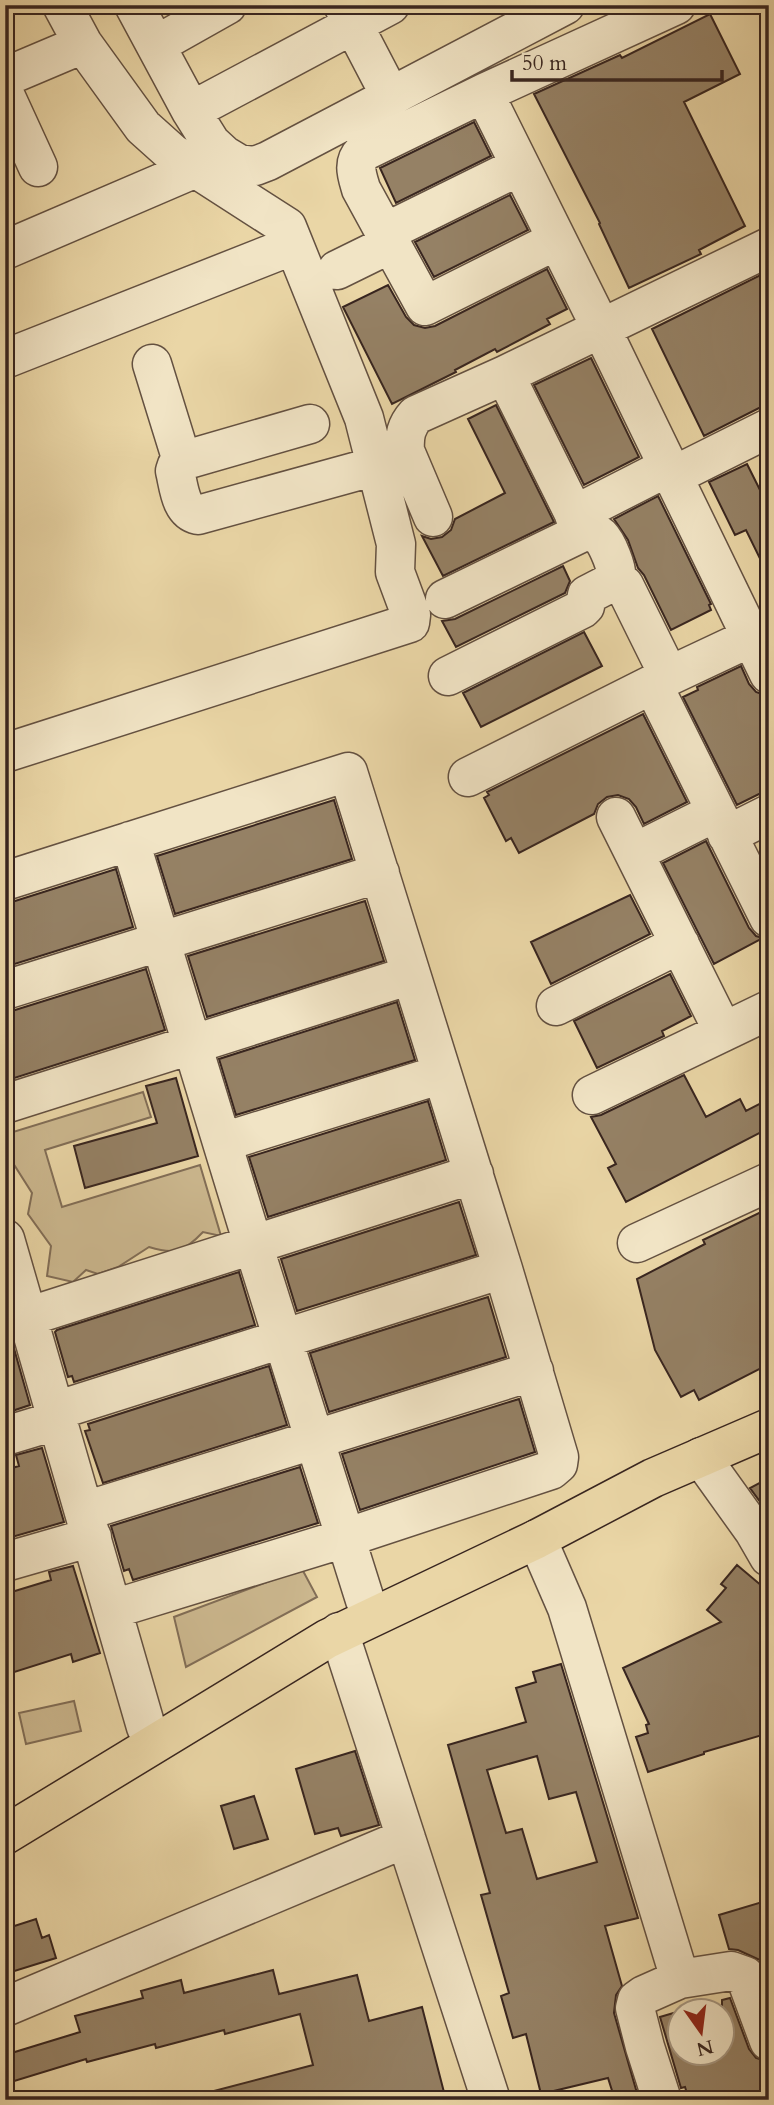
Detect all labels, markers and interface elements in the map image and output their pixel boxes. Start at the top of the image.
scale bar [512,38,722,82]
text: 50 m [522,49,567,78]
north arrow [666,1996,736,2066]
text: N [693,2033,716,2062]

